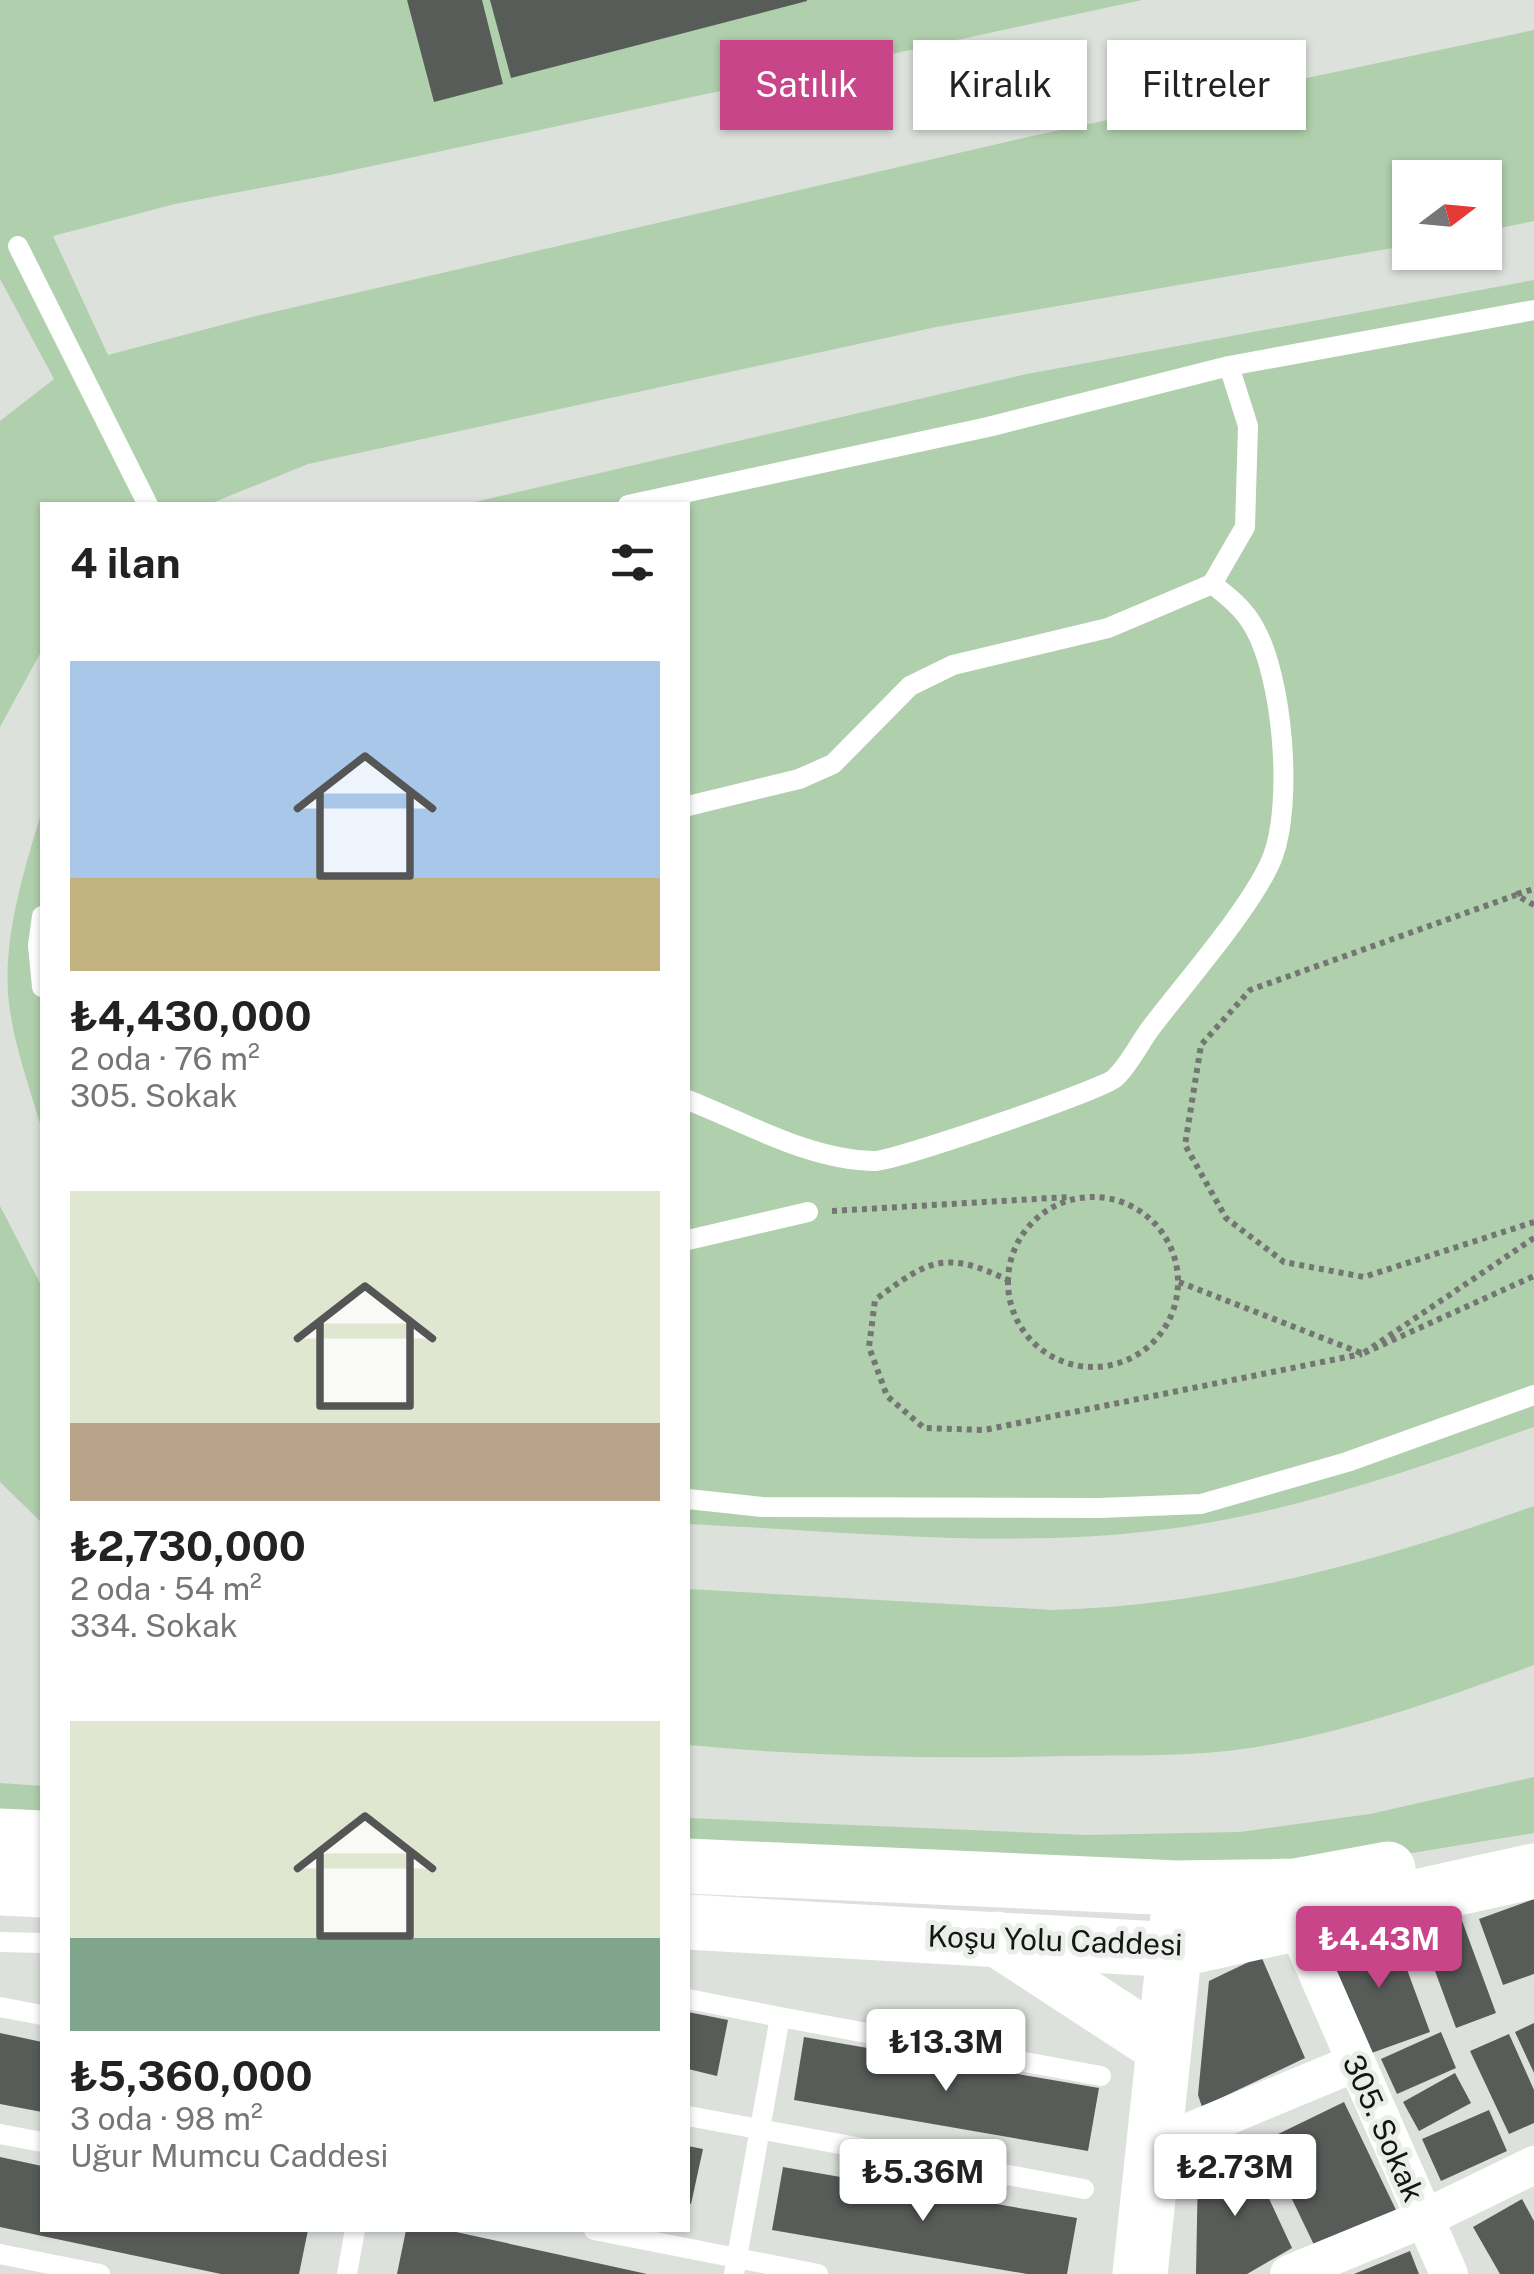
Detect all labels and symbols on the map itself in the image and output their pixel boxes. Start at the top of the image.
north arrow [1392,160,1502,270]
pin: ₺4.43M [1298,1906,1460,1991]
street label: Koşu Yolu Caddesi [927,1918,1183,1962]
pin: ₺13.3M [865,2009,1027,2094]
street label: 305. Sokak [1336,2049,1432,2207]
pin: ₺2.73M [1154,2134,1316,2219]
pin: ₺5.36M [842,2139,1004,2224]

